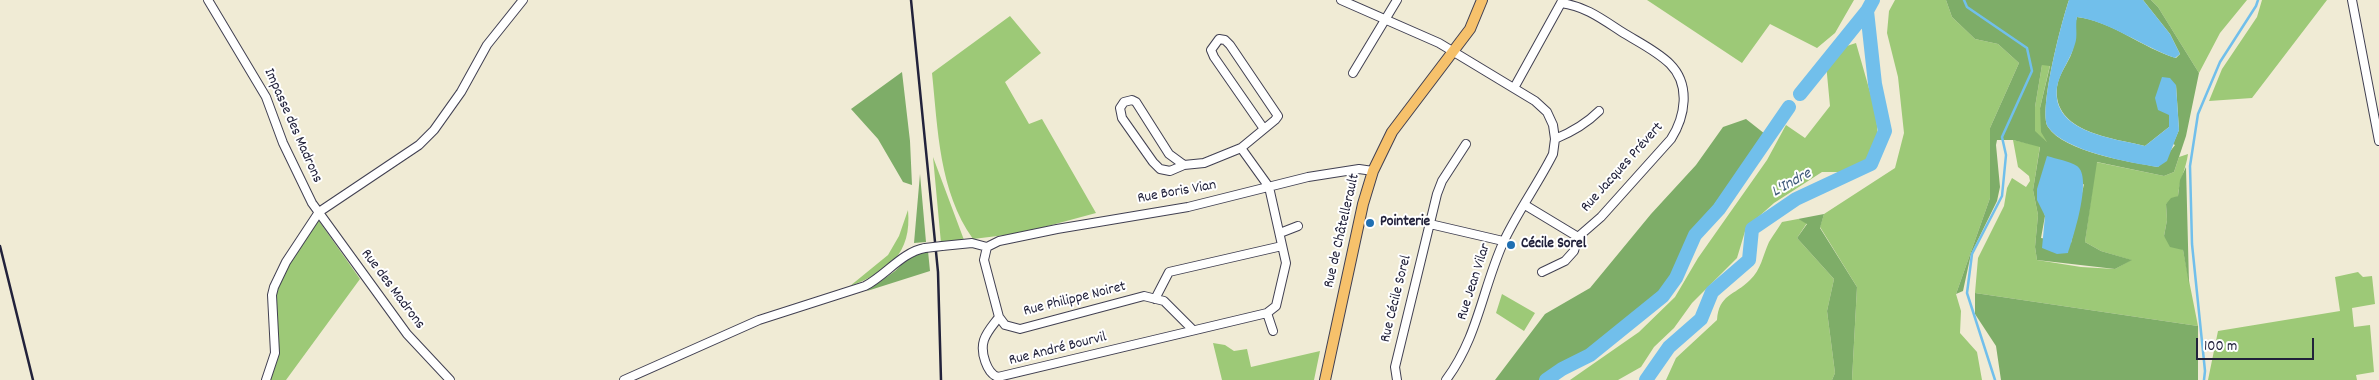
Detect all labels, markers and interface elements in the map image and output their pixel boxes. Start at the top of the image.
street label: Impasse des Madrons [259,66,325,186]
street label: Rue Jacques Prévert [1578,119,1668,217]
water label: L'Indre [1769,165,1815,203]
street label: Rue de Châtellerault [1321,172,1365,290]
street label: Rue Boris Vian [1136,177,1218,209]
place label: Pointerie [1380,214,1430,232]
marker: Pointerie [1364,217,1376,229]
place label: Cécile Sorel [1521,236,1586,254]
marker: Cécile Sorel [1505,239,1517,251]
street label: Rue Jean Vilar [1454,241,1496,323]
street label: Rue des Madrons [356,246,428,334]
street label: Rue Cécile Sorel [1377,254,1417,344]
street label: Rue Philippe Noiret [1022,279,1128,321]
scale bar [2199,328,2316,360]
street label: Rue André Bourvil [1007,329,1109,371]
text: 100 m [2204,336,2237,358]

